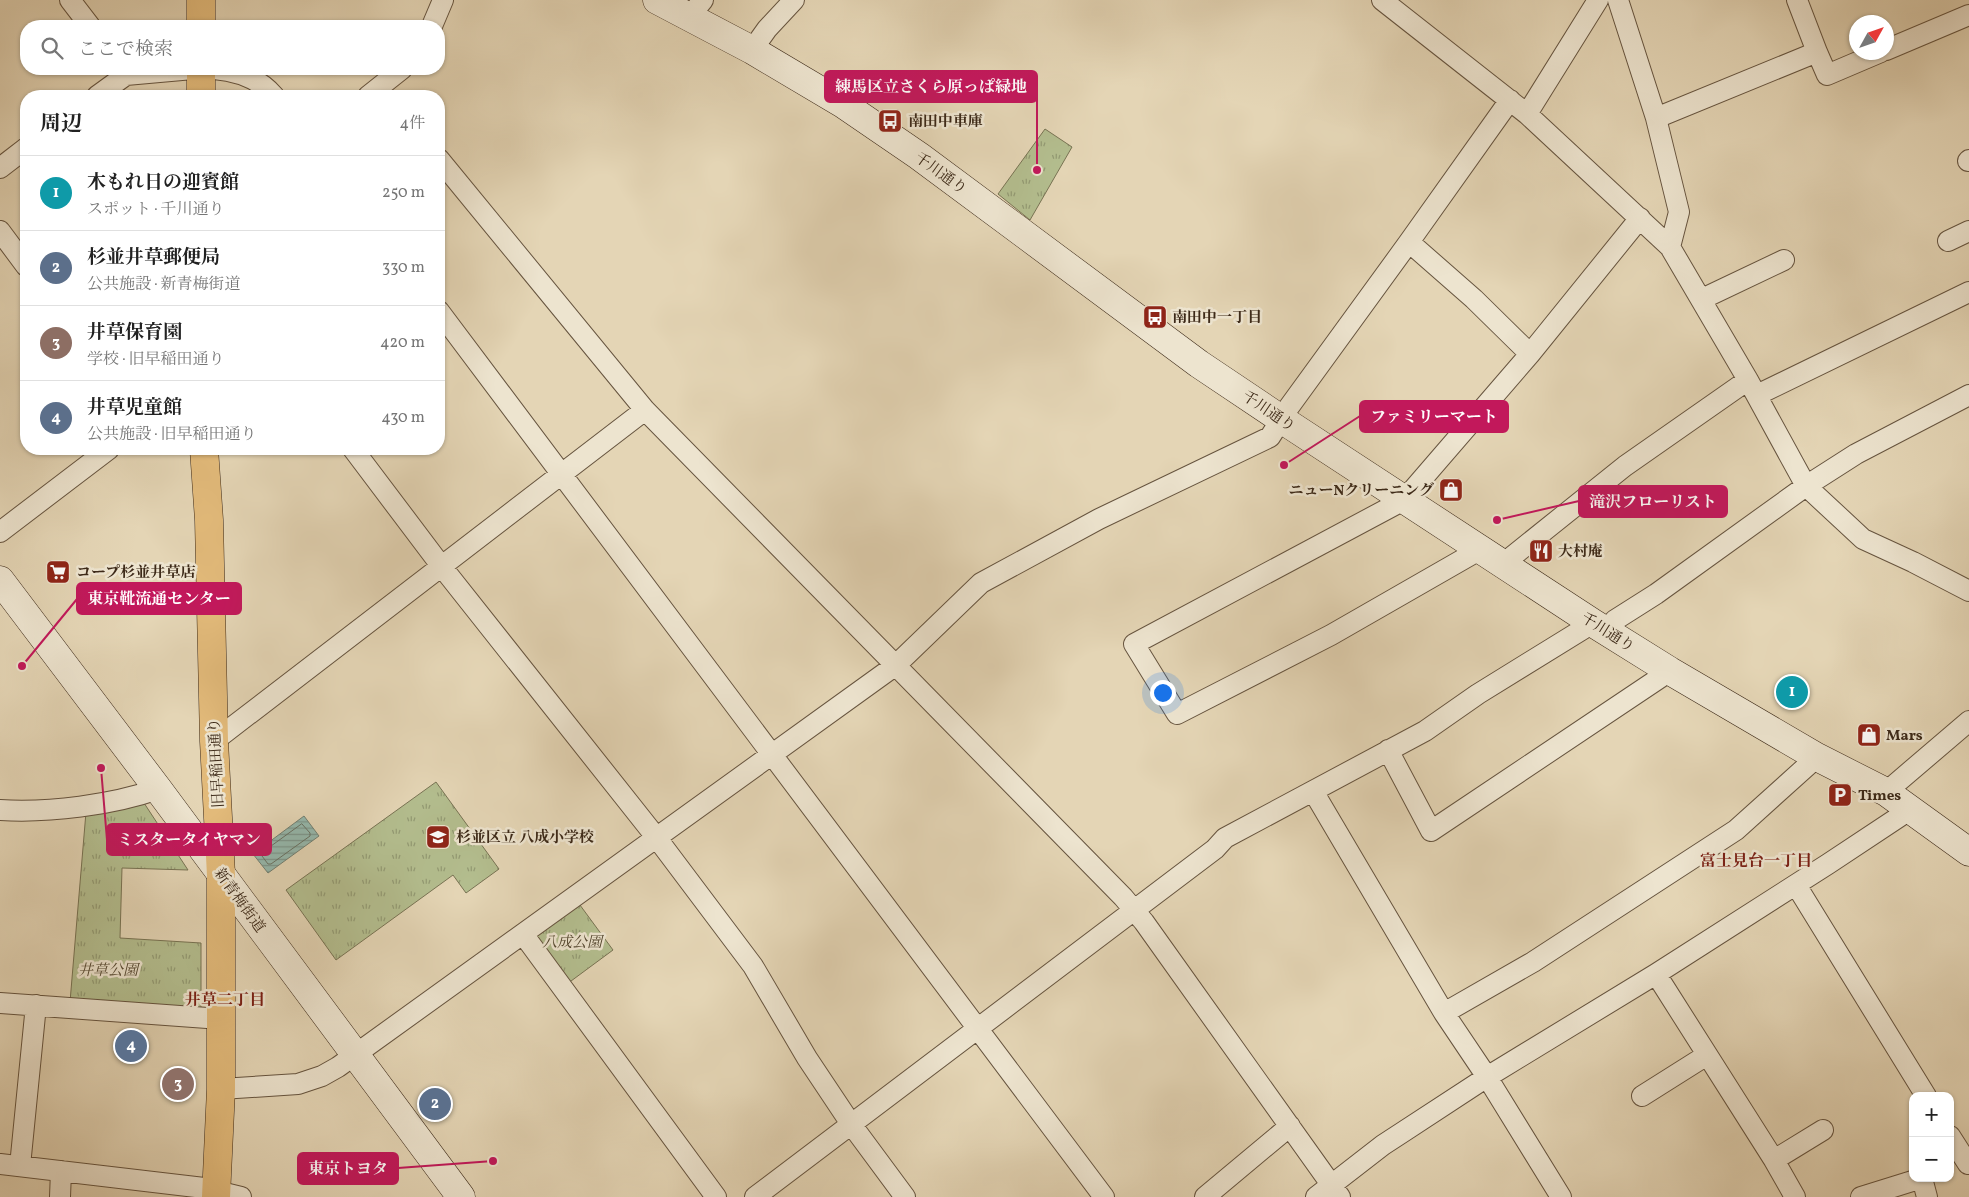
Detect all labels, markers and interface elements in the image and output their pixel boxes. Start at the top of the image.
north arrow [1849,15,1894,60]
search box [20,20,445,75]
icon: search [38,34,66,62]
text: ここで検索 [78,37,173,63]
callout: 練馬区立さくら原っぱ緑地 [825,71,1037,102]
text: 練馬区立さくら原っぱ緑地 [835,77,1027,99]
bus stop icon: 南田中車庫 [877,108,903,134]
text: 周辺 [40,110,82,139]
place label: 南田中車庫 [908,112,983,133]
text: 4件 [399,113,425,135]
street label: 千川通り [910,148,971,200]
text: 木もれ日の迎賓館 [87,170,239,196]
text: 1 [53,182,59,204]
text: 250 m [382,182,425,204]
text: スポット · 千川通り [87,199,225,221]
text: 杉並井草郵便局 [87,245,220,271]
text: 2 [52,257,60,279]
text: 330 m [382,257,425,279]
text: 公共施設 · 新青梅街道 [87,274,241,296]
bus stop icon: 南田中一丁目 [1142,304,1168,330]
place label: 南田中一丁目 [1172,308,1262,329]
text: 井草保育園 [87,320,182,346]
text: 3 [52,332,60,354]
text: 420 m [380,332,425,354]
text: 学校 · 旧早稲田通り [87,349,225,371]
street label: 千川通り [1237,387,1299,438]
text: 井草児童館 [87,395,182,421]
callout: ファミリーマート [1360,401,1508,432]
text: 4 [51,407,61,429]
text: 430 m [381,407,425,429]
text: ファミリーマート [1370,407,1498,429]
text: 公共施設 · 旧早稲田通り [87,424,257,446]
shop icon: ニューNクリーニング [1438,477,1464,503]
place label: ニューNクリーニング [1288,481,1434,502]
callout: 滝沢フローリスト [1579,486,1727,517]
text: 滝沢フローリスト [1589,492,1717,514]
restaurant icon: 大村庵 [1528,538,1554,564]
place label: 大村庵 [1558,542,1603,563]
supermarket icon: コープ杉並井草店 [45,559,71,585]
place label: コープ杉並井草店 [76,563,195,584]
callout: 東京靴流通センター [77,583,241,614]
text: 東京靴流通センター [87,589,231,611]
street label: 千川通り [1576,608,1638,658]
pin: 1 [1776,673,1808,711]
your location [1150,680,1176,706]
street label: 旧早稲田通り [205,717,230,808]
shop icon: Mars [1856,722,1882,748]
place label: Mars [1886,726,1923,747]
parking icon: Times [1827,782,1853,808]
place label: Times [1858,786,1901,807]
callout: ミスタータイヤマン [107,824,271,855]
school or university icon: 杉並区立 八成小学校 [425,824,451,850]
place label: 杉並区立 八成小学校 [456,828,594,849]
text: ミスタータイヤマン [117,830,261,852]
district label: 富士見台一丁目 [1700,851,1812,873]
street label: 新青梅街道 [208,864,269,937]
park label: 八成公園 [542,933,605,954]
park label: 井草公園 [78,961,141,982]
district label: 井草二丁目 [185,990,265,1012]
pin: 4 [115,1027,147,1065]
pin: 3 [162,1065,194,1103]
pin: 2 [419,1085,451,1123]
map controls [1909,1092,1954,1182]
button: + [1909,1092,1954,1137]
button: − [1909,1137,1954,1182]
callout: 東京トヨタ [298,1153,398,1184]
text: 東京トヨタ [308,1159,388,1181]

